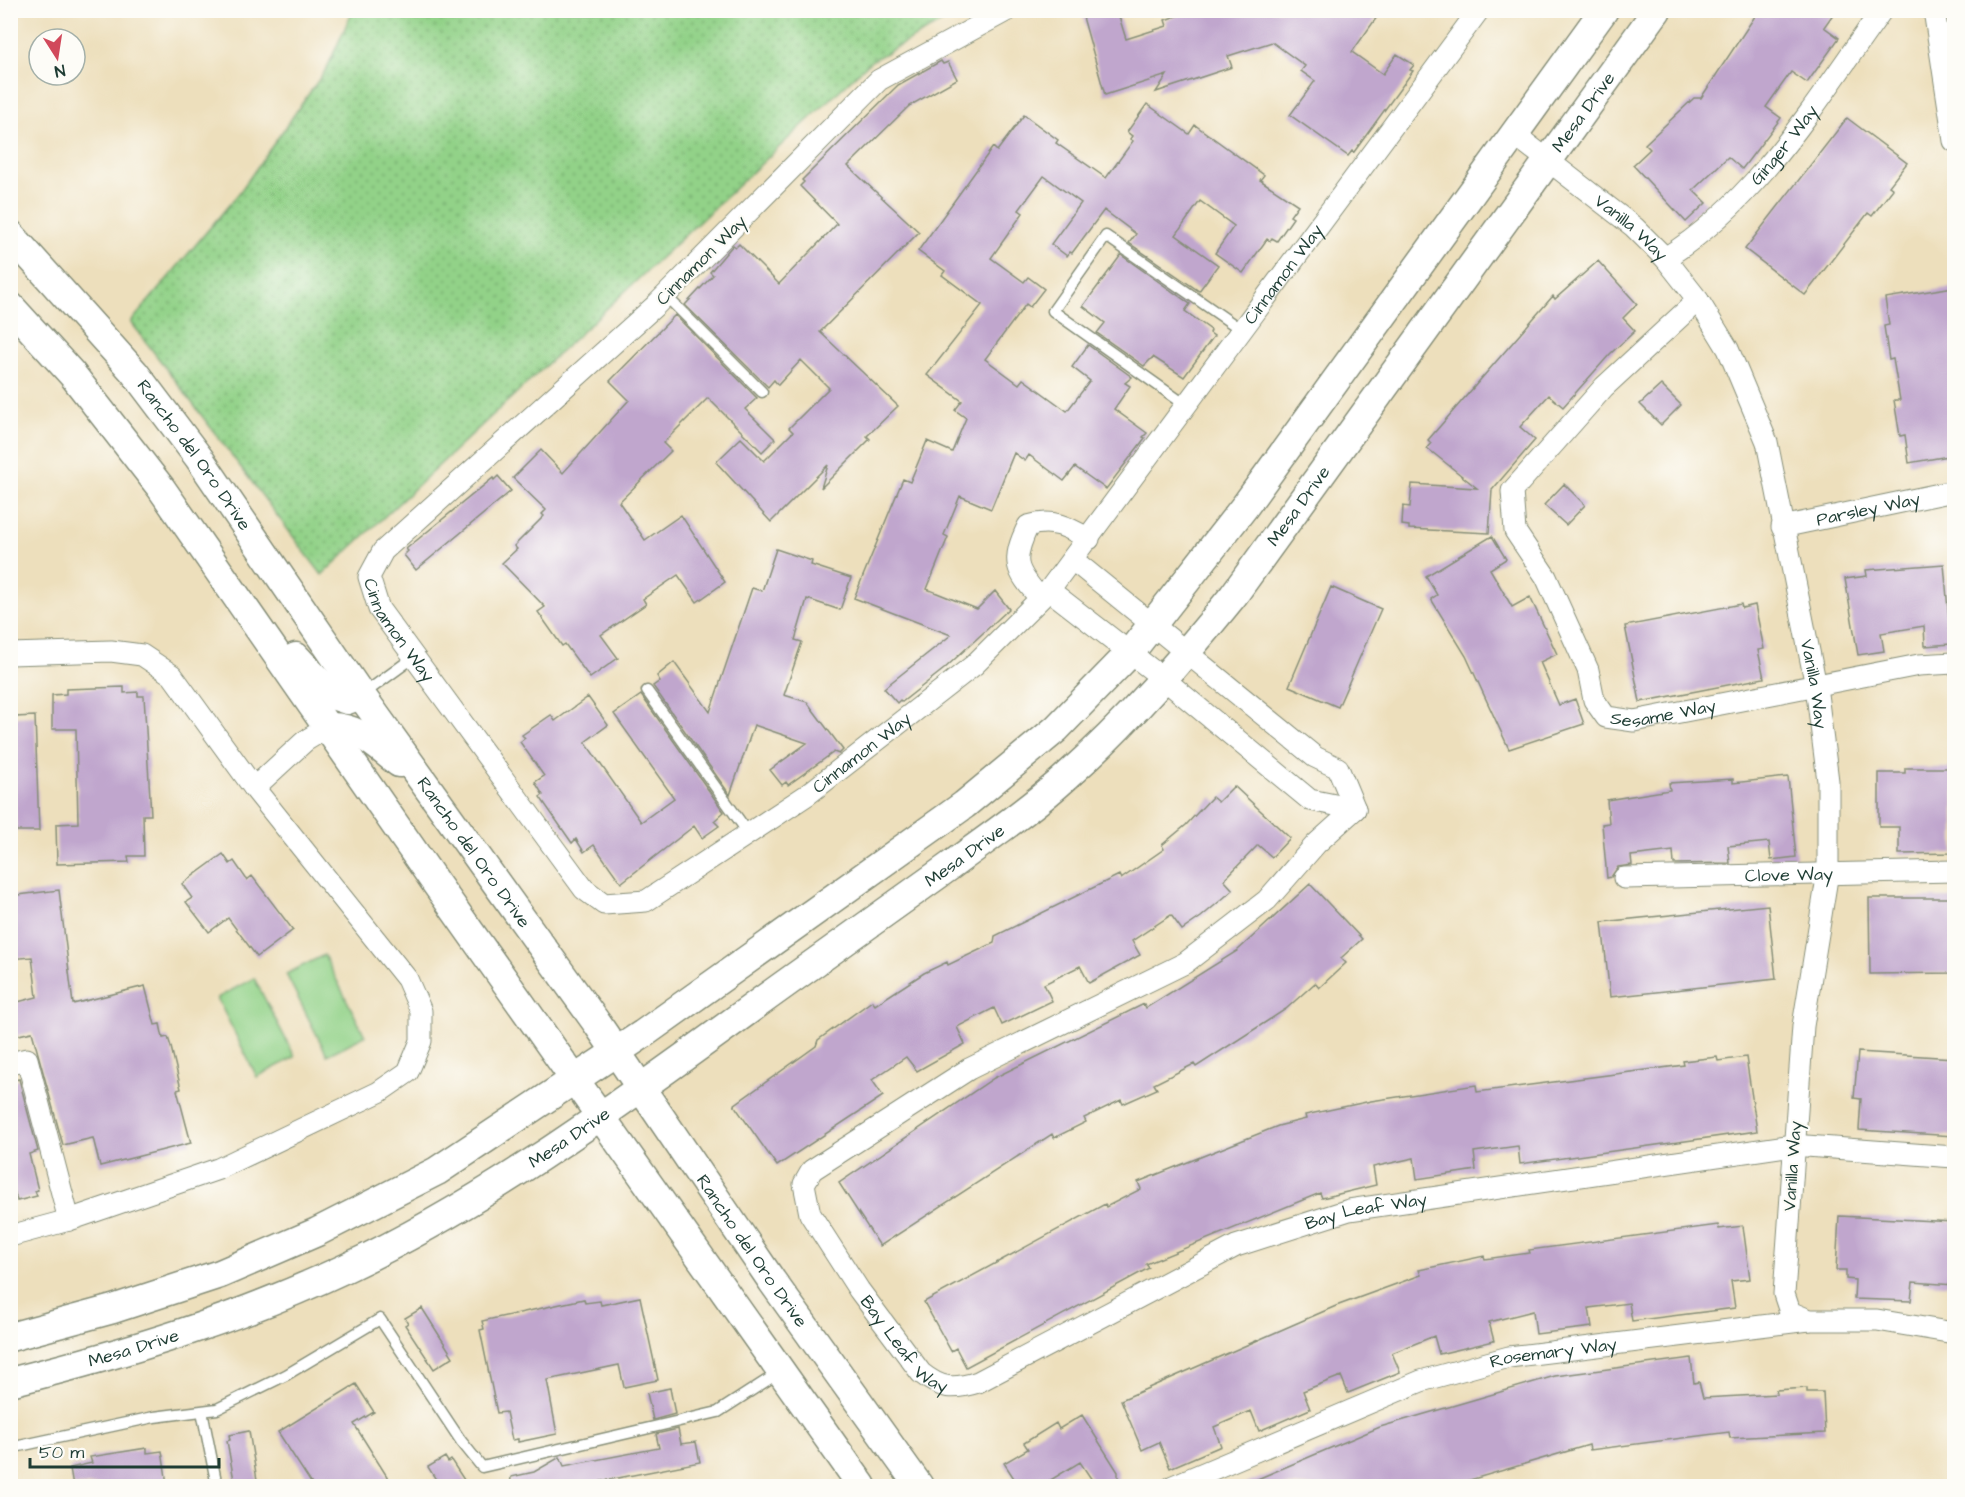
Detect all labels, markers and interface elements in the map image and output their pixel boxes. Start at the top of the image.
north arrow [27,27,87,87]
text: N [53,59,67,82]
street label: Mesa Drive [1546,67,1621,158]
street label: Ginger Way [1745,100,1825,191]
street label: Vanilla Way [1589,189,1673,268]
street label: Cinnamon Way [650,209,753,312]
street label: Cinnamon Way [1238,219,1330,330]
street label: Rancho del Oro Drive [131,375,257,536]
street label: Mesa Drive [1261,461,1336,551]
street label: Parsley Way [1814,486,1923,532]
street label: Cinnamon Way [357,575,440,688]
street label: Vanilla Way [1794,637,1833,730]
street label: Sesame Way [1609,693,1718,734]
street label: Cinnamon Way [807,707,917,799]
street label: Rancho del Oro Drive [411,772,537,933]
street label: Mesa Drive [920,818,1010,893]
street label: Clove Way [1745,862,1833,888]
street label: Mesa Drive [524,1101,615,1174]
street label: Vanilla Way [1777,1120,1809,1212]
street label: Rancho del Oro Drive [690,1170,813,1333]
street label: Bay Leaf Way [1302,1187,1429,1236]
street label: Bay Leaf Way [854,1290,951,1400]
street label: Mesa Drive [85,1323,182,1374]
street label: Rosemary Way [1487,1332,1618,1375]
scale bar [30,1431,219,1469]
text: 50 m [39,1440,84,1465]

